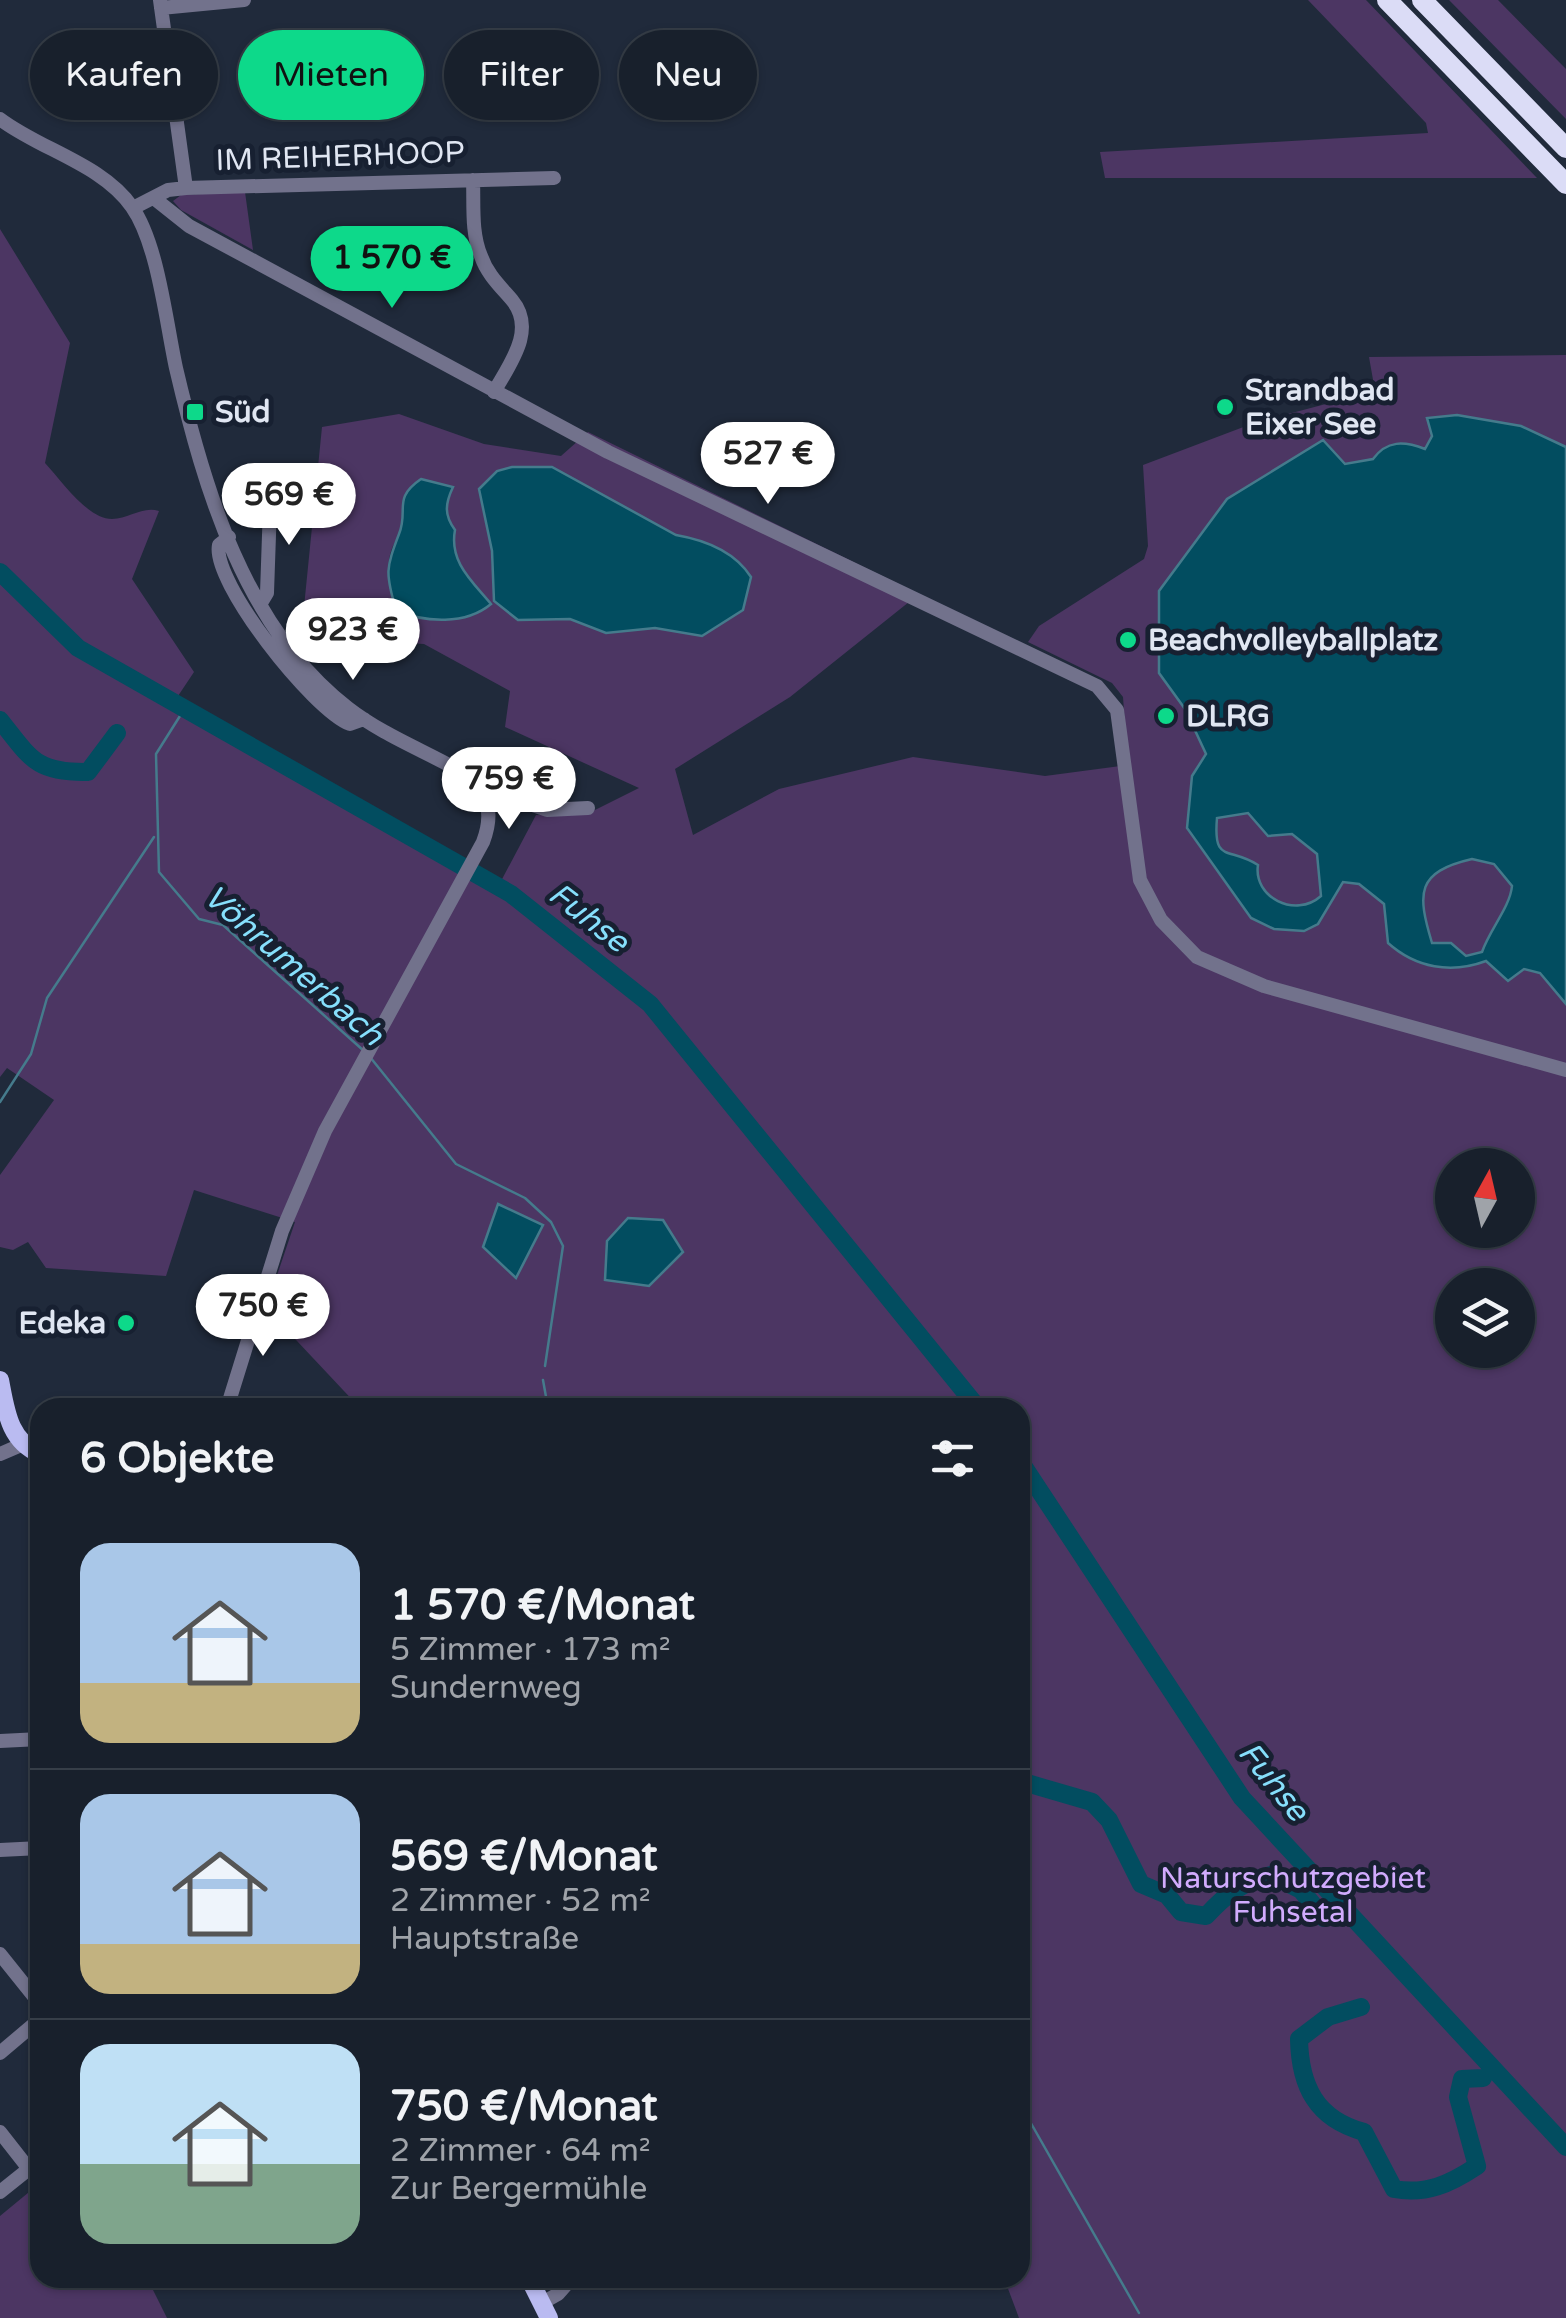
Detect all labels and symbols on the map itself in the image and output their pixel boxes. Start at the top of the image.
street label: IM REIHERHOOP [215,134,465,179]
pin: 1 570 € [300,226,484,311]
place label: Strandbad Eixer See [1245,372,1395,443]
place label: Süd [215,394,270,431]
marker: Strandbad Eixer See [1214,396,1236,418]
marker: Süd [184,401,206,423]
pin: 527 € [698,422,838,507]
pin: 569 € [219,463,359,548]
pin: 923 € [283,598,423,683]
place label: Beachvolleyballplatz [1148,622,1438,659]
marker: Beachvolleyballplatz [1117,629,1139,651]
place label: DLRG [1186,698,1270,735]
marker: DLRG [1155,705,1177,727]
pin: 759 € [439,747,579,832]
water label: Fuhse [541,875,637,962]
water label: Vöhrumerbach [196,877,392,1055]
north arrow [1435,1148,1535,1248]
pin: 750 € [193,1274,333,1359]
place label: Edeka [18,1305,106,1342]
marker: Edeka [115,1312,137,1334]
water label: Fuhse [1230,1734,1318,1830]
park label: Naturschutzgebiet Fuhsetal [1160,1860,1426,1931]

